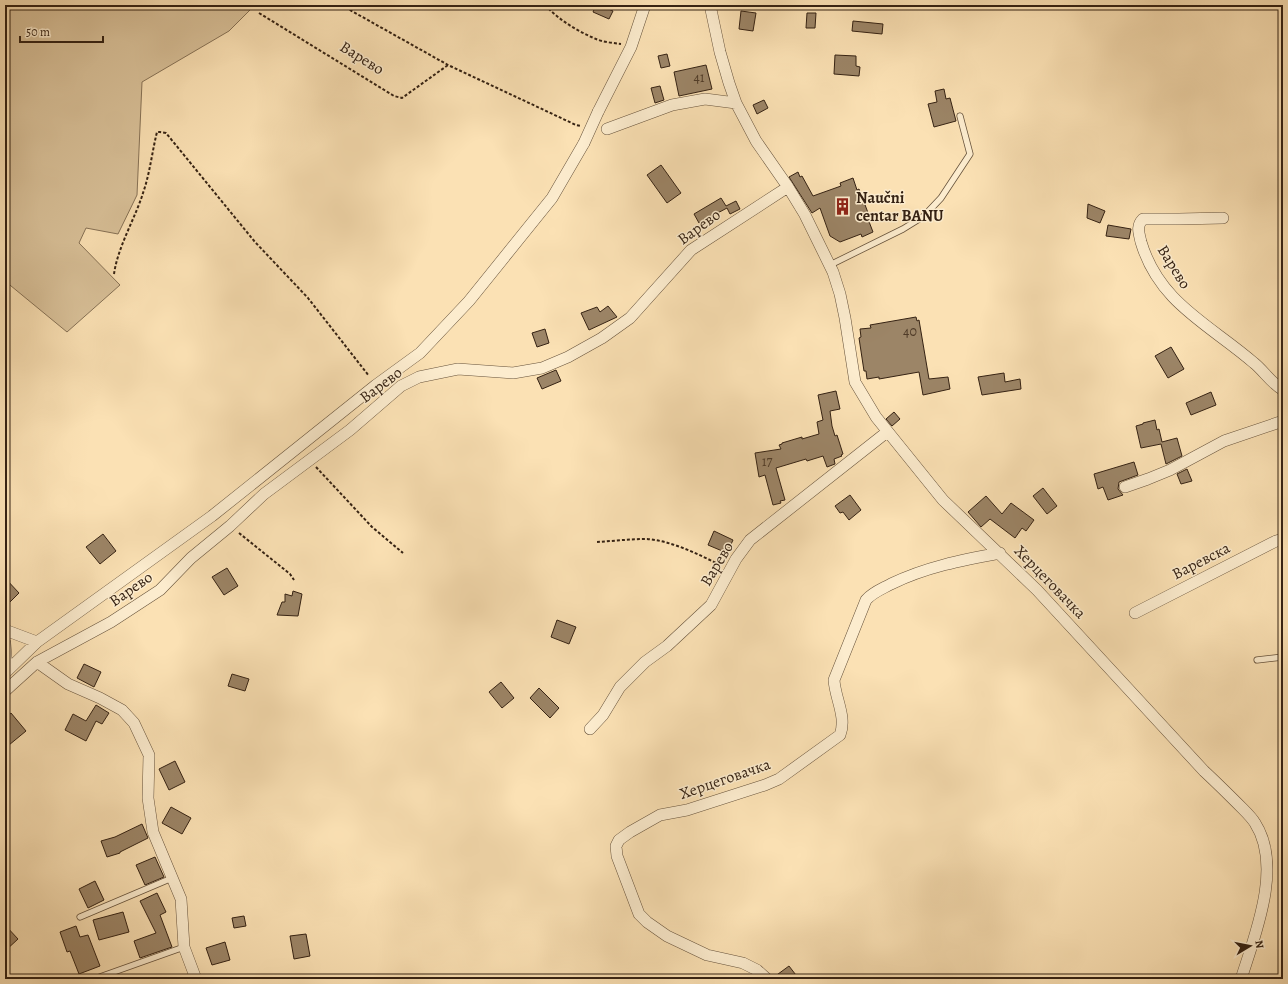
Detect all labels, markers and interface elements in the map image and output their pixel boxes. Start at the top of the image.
scale bar [20,18,103,44]
text: 50 m [26,24,50,40]
street label: Варево [336,36,388,80]
house number: 41 [693,68,705,87]
place label: Naučni centar BANU [856,187,944,227]
building icon: Naučni centar BANU [833,197,853,217]
street label: Варево [673,204,725,250]
street label: Варево [1152,241,1196,293]
house number: 40 [903,322,917,341]
street label: Варево [355,362,407,408]
house number: 17 [762,452,772,471]
street label: Варевска [1168,537,1234,585]
street label: Варево [695,538,739,590]
street label: Херцеговачка [1009,540,1091,624]
street label: Варево [105,566,157,612]
street label: Херцеговачка [677,753,774,805]
north arrow [1230,926,1270,966]
text: N [1251,939,1267,950]

